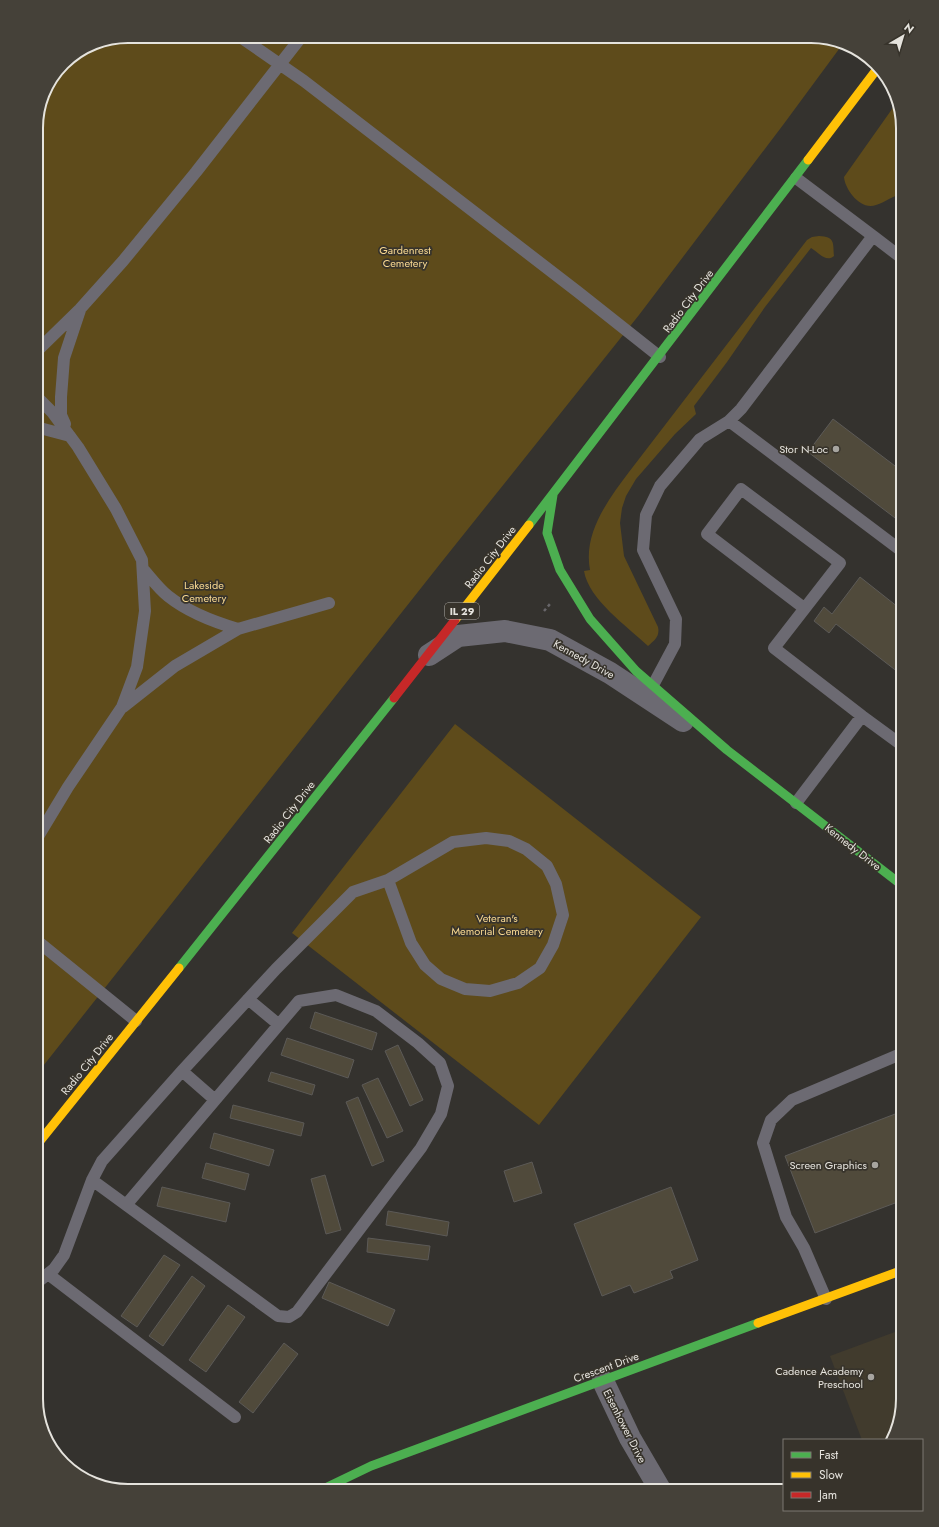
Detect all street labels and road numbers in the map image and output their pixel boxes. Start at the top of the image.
street label: Radio City Drive [659,266,717,336]
street label: Radio City Drive [460,522,520,592]
road number: IL 29 [445,603,479,619]
street label: Kennedy Drive [551,636,618,683]
street label: Radio City Drive [259,777,319,847]
street label: Kennedy Drive [821,820,885,874]
street label: Radio City Drive [57,1029,117,1098]
street label: Crescent Drive [571,1348,641,1386]
street label: Eisenhower Drive [600,1386,651,1466]

